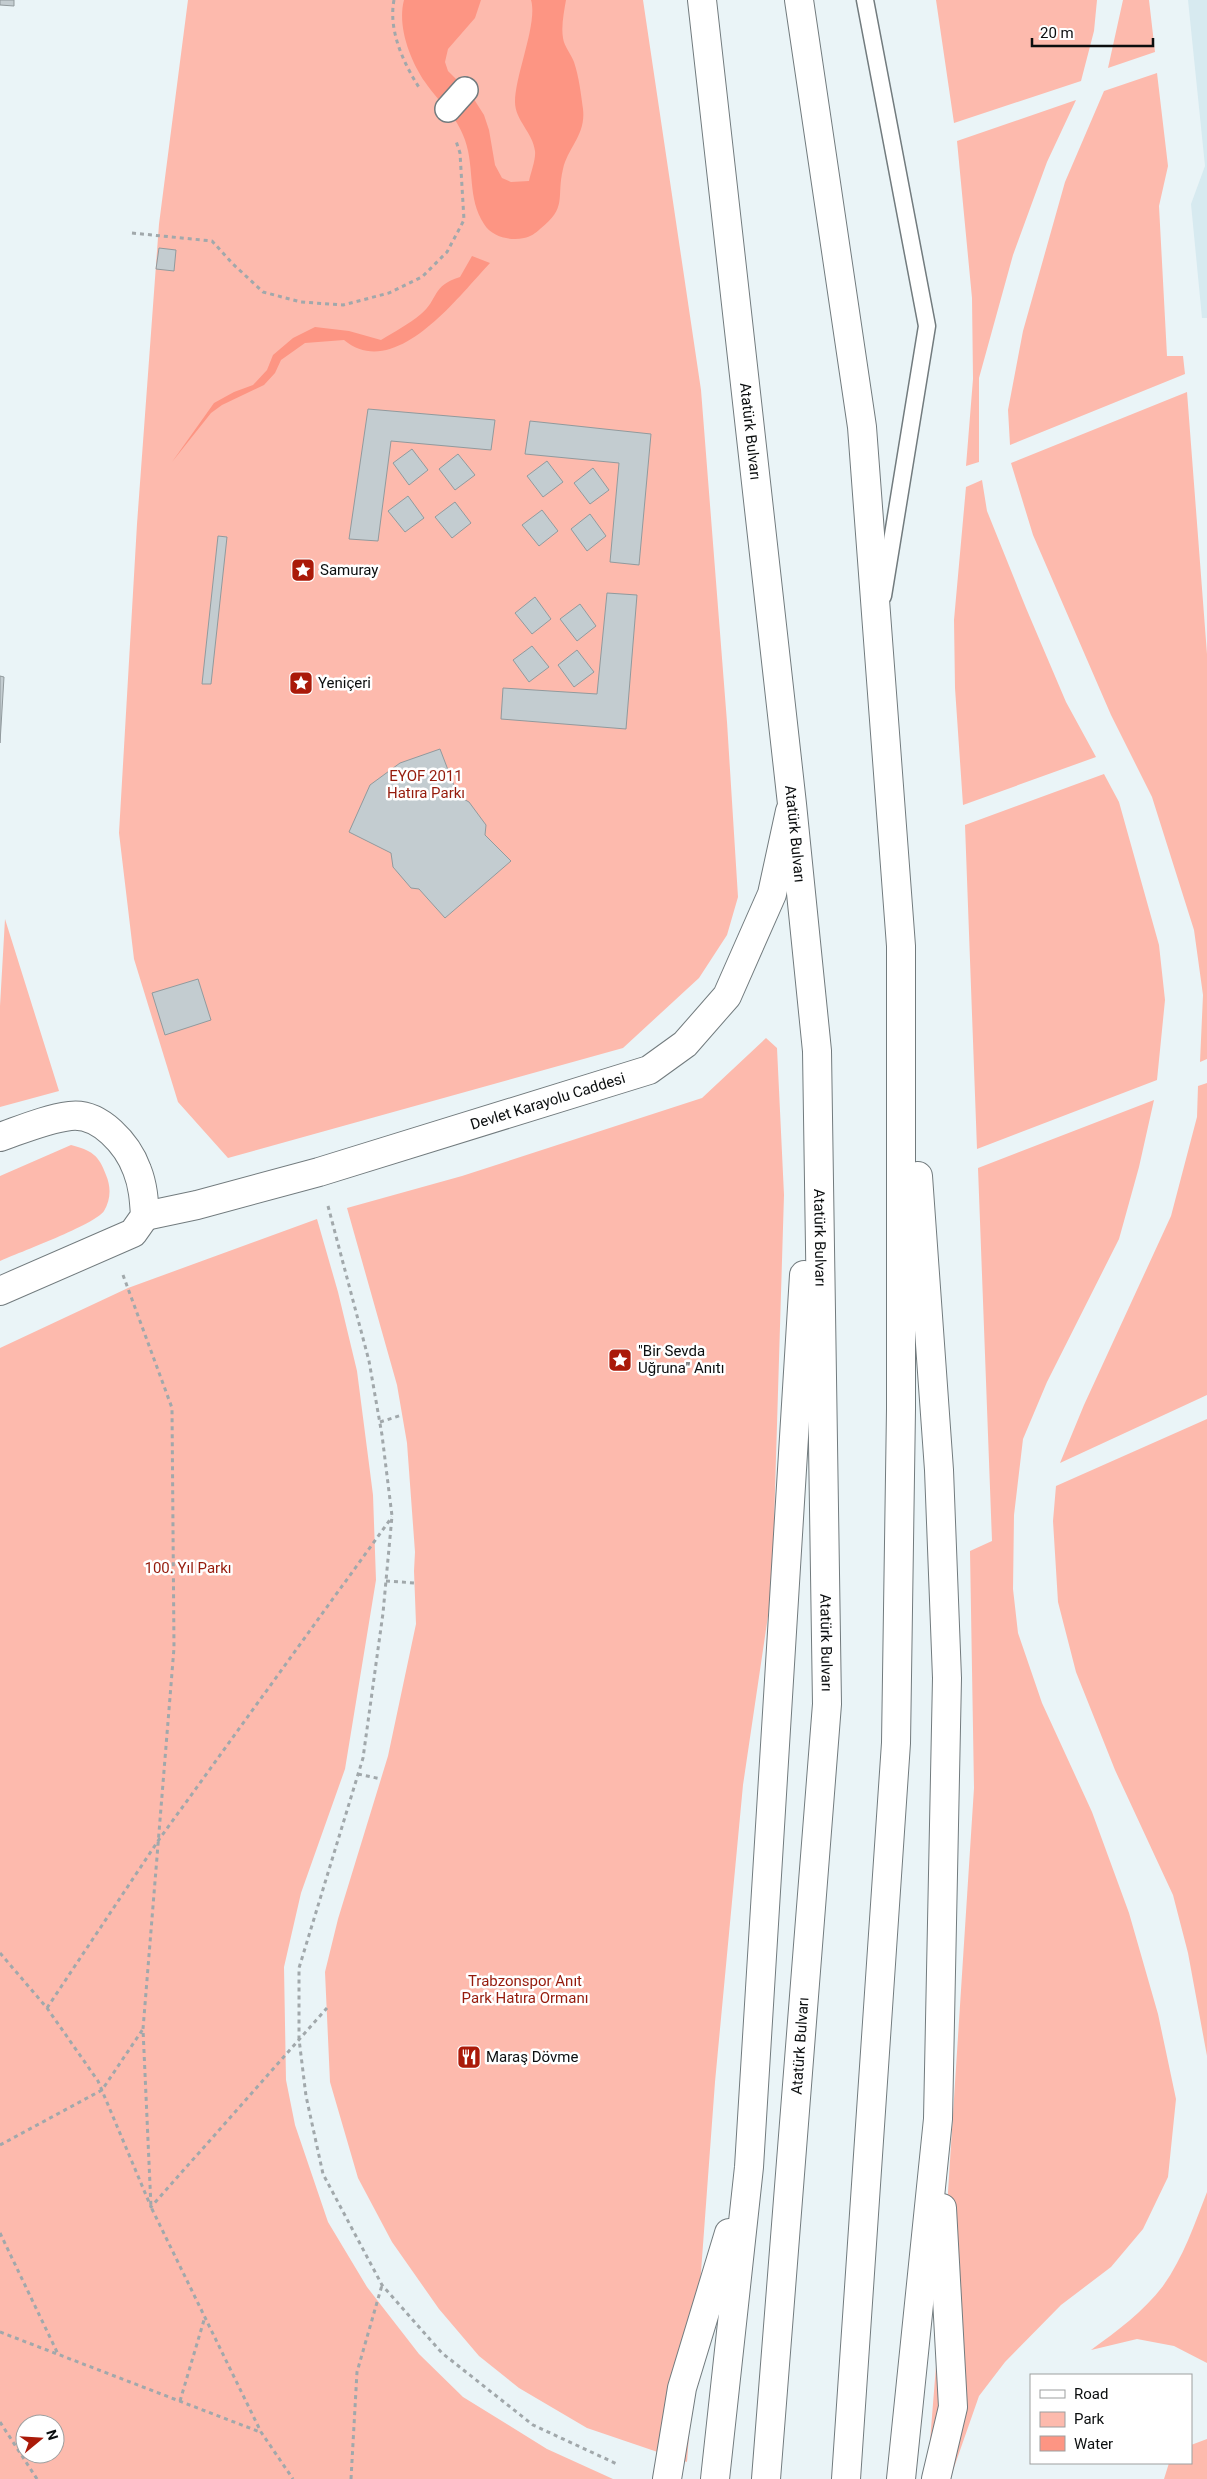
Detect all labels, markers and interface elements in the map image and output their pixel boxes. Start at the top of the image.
scale bar [1032,15,1153,47]
text: 20 m [1040,24,1074,42]
street label: Atatürk Bulvarı [736,382,765,481]
place icon: Samuray [290,557,316,583]
place label: Samuray [320,561,378,579]
place icon: Yeniçeri [288,670,314,696]
place label: Yeniçeri [318,674,371,692]
park label: EYOF 2011 Hatıra Parkı [387,767,465,802]
street label: Atatürk Bulvarı [781,784,809,883]
street label: Devlet Karayolu Caddesi [468,1069,627,1134]
street label: Atatürk Bulvarı [810,1189,830,1287]
place label: "Bir Sevda Uğruna" Anıtı [638,1342,724,1377]
place icon: "Bir Sevda Uğruna" Anıtı [607,1347,633,1373]
park label: 100. Yıl Parkı [145,1559,232,1577]
street label: Atatürk Bulvarı [816,1594,836,1692]
park label: Trabzonspor Anıt Park Hatıra Ormanı [462,1972,588,2007]
street label: Atatürk Bulvarı [788,1997,812,2095]
restaurant icon: Maraş Dövme [456,2044,482,2070]
place label: Maraş Dövme [486,2048,578,2066]
legend [1030,2374,1192,2464]
text: Road [1074,2385,1108,2403]
text: Park [1074,2410,1105,2428]
north arrow [15,2414,65,2464]
text: N [43,2428,62,2442]
text: Water [1074,2435,1113,2453]

